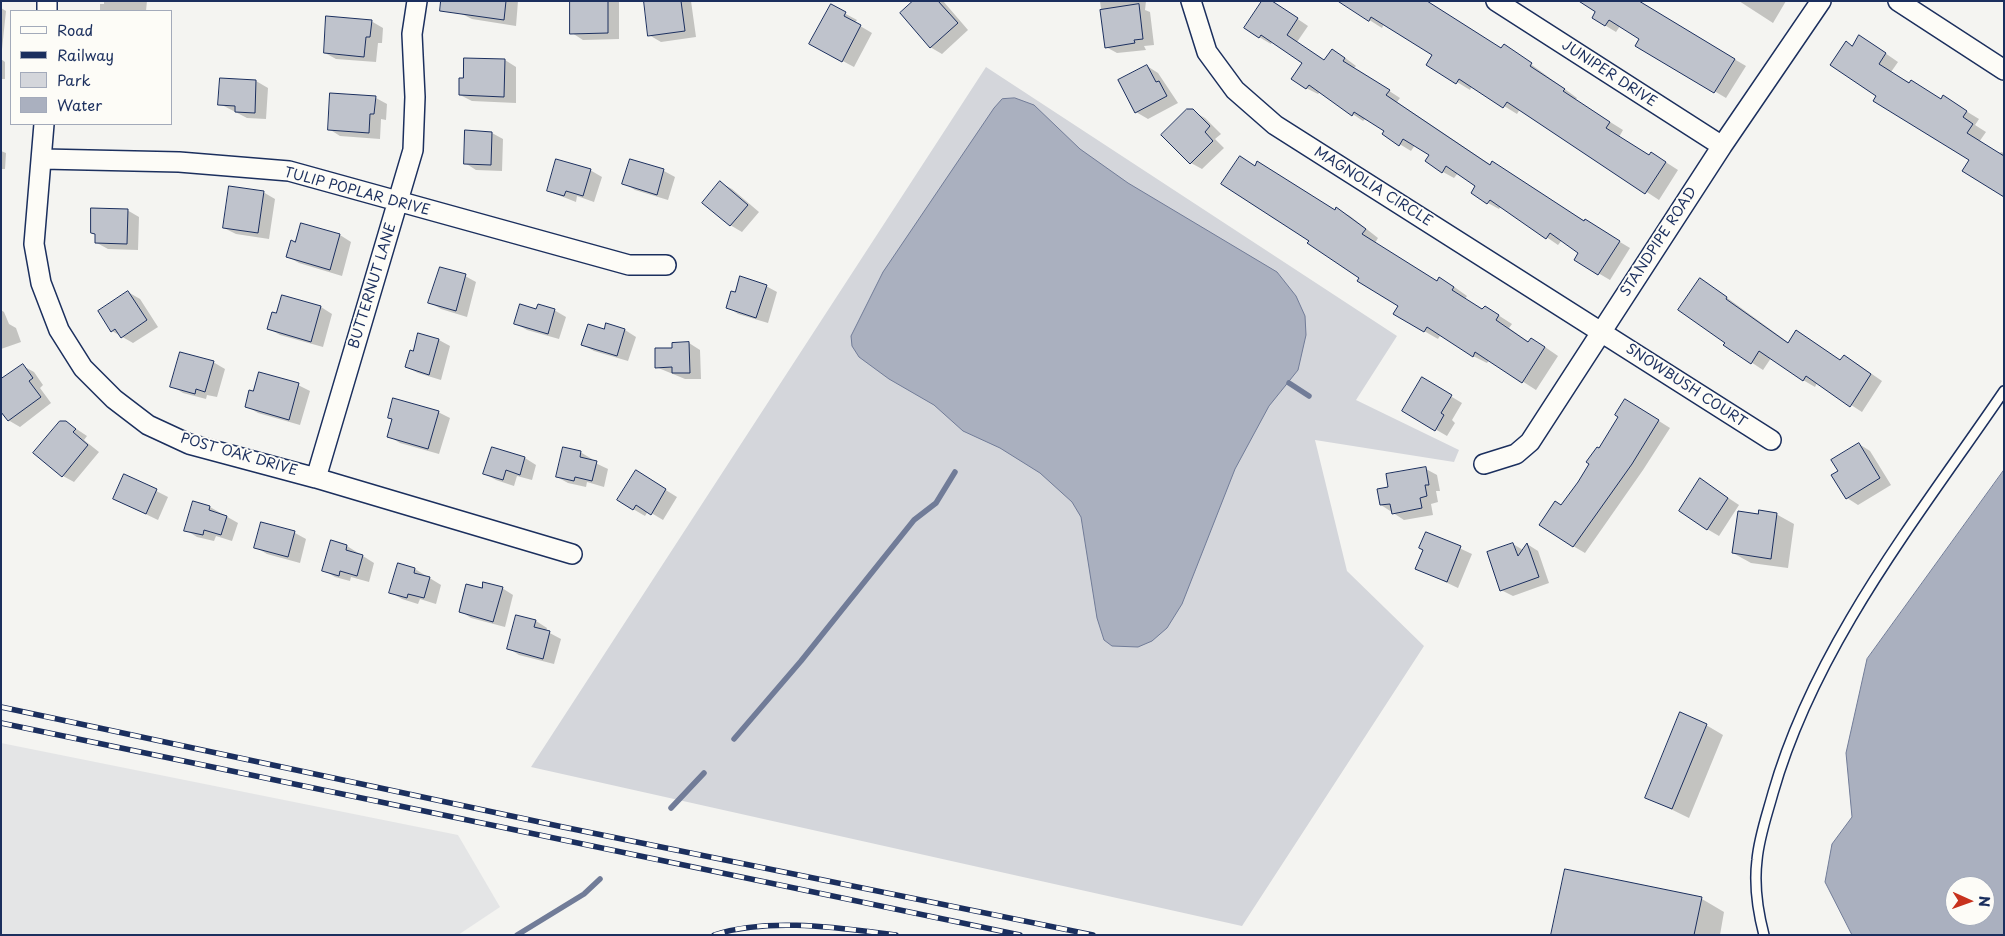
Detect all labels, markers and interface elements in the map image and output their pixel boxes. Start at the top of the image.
legend [10,10,172,125]
text: Road [57,18,93,41]
street label: JUNIPER DRIVE [1558,37,1660,111]
text: Railway [57,43,114,66]
text: Park [57,68,91,91]
text: Water [57,93,102,116]
street label: MAGNOLIA CIRCLE [1311,144,1435,230]
street label: TULIP POPLAR DRIVE [282,164,432,220]
street label: STANDPIPE ROAD [1617,184,1701,300]
street label: BUTTERNUT LANE [346,221,400,351]
street label: SNOWBUSH COURT [1622,341,1750,431]
street label: POST OAK DRIVE [179,430,299,480]
north arrow [1945,876,1995,926]
text: N [1974,896,1995,907]

